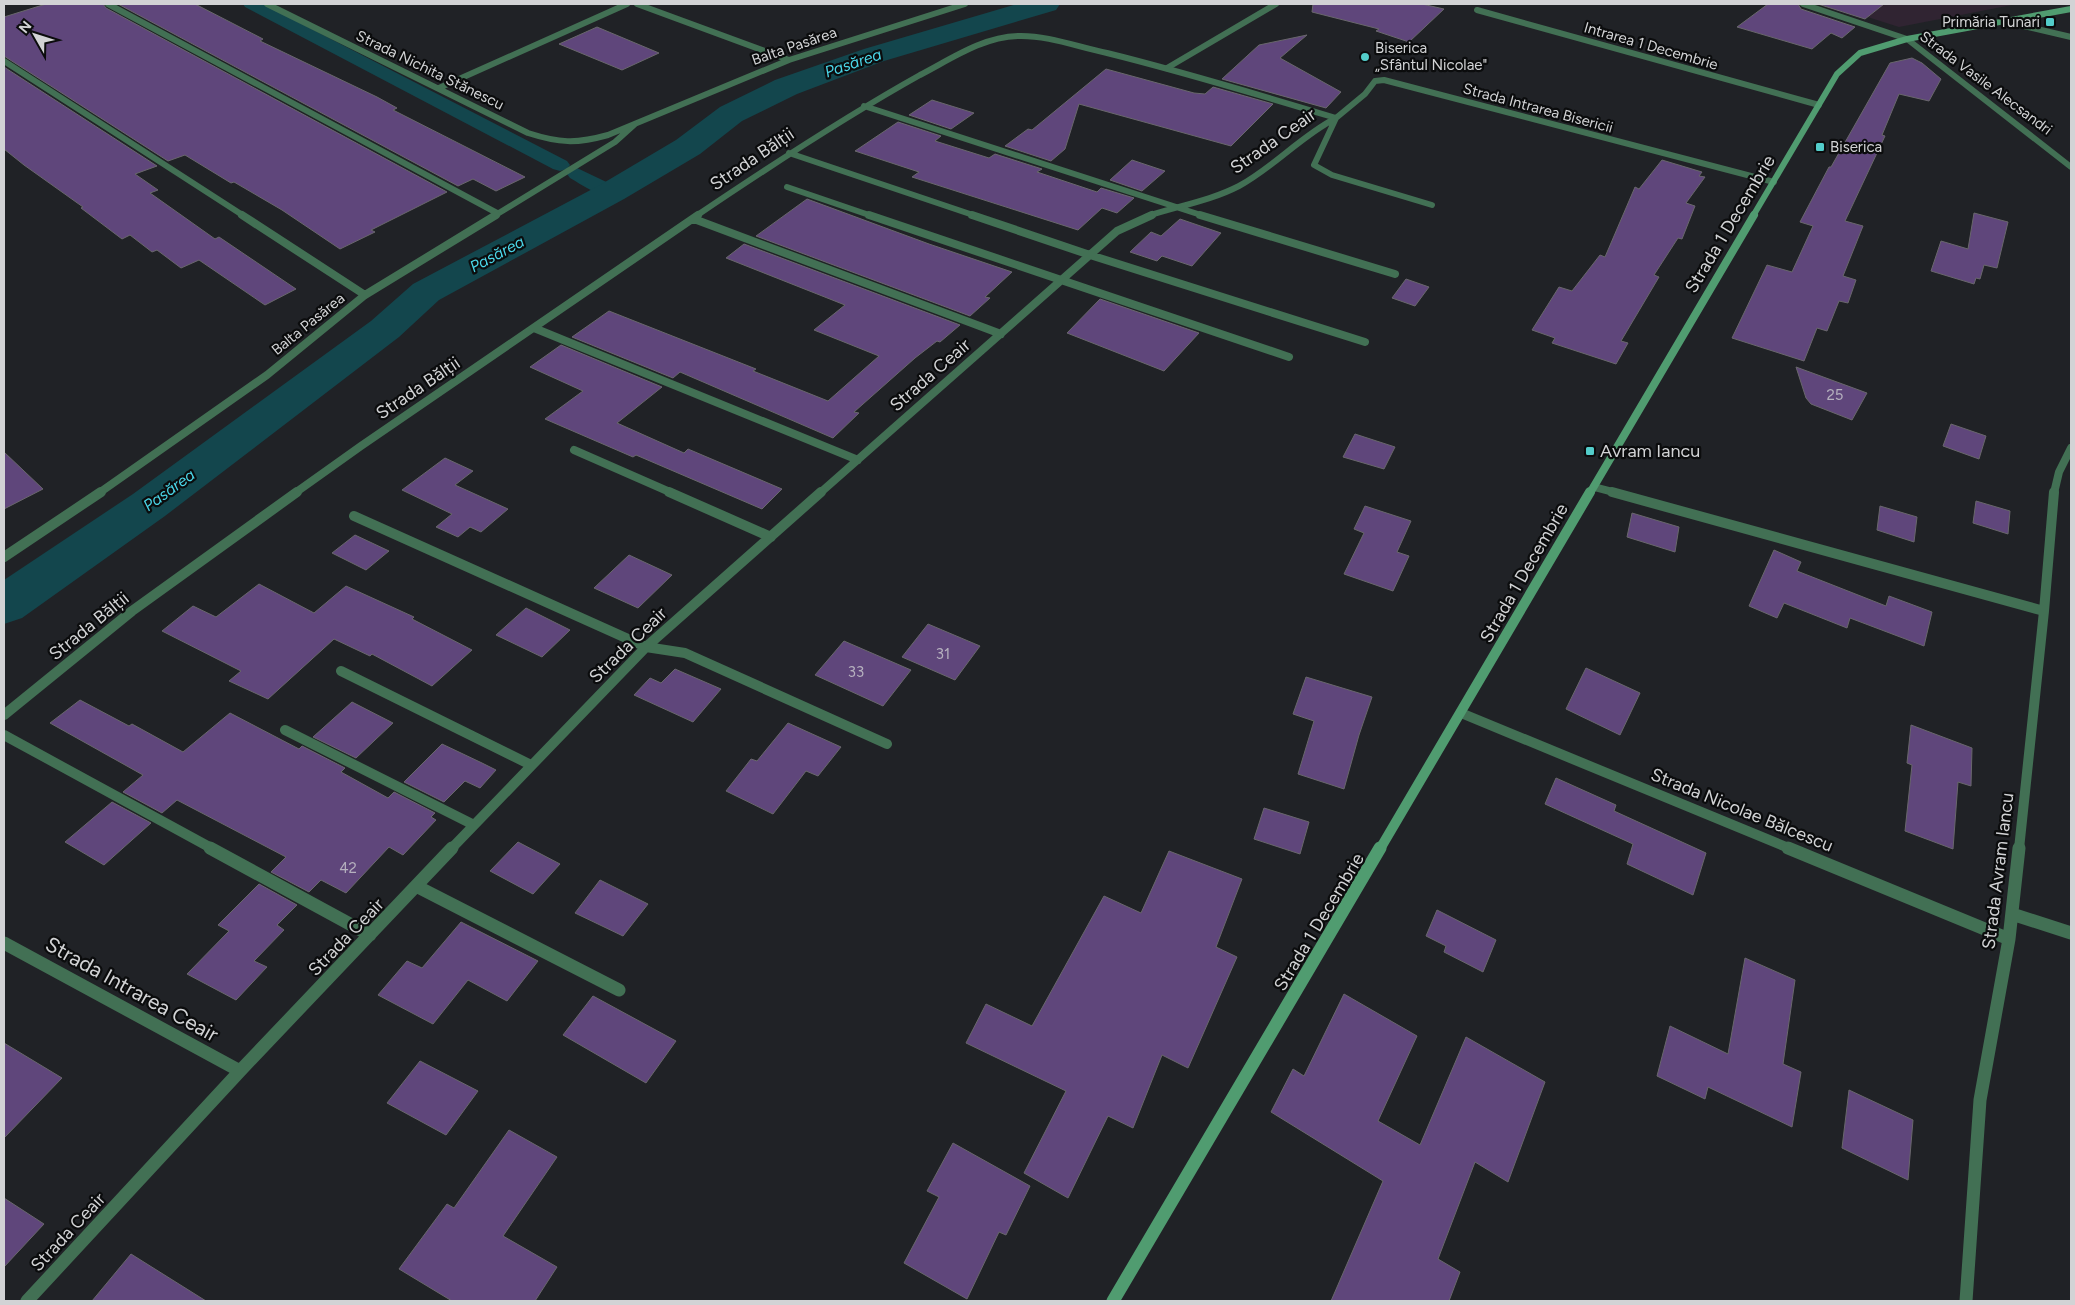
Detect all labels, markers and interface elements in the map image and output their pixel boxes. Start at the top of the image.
north arrow [10,10,60,60]
place label: Primăria Tunari [1942,13,2040,31]
marker: Primăria Tunari [2044,16,2056,28]
text: N [15,18,35,37]
street label: Intrarea 1 Decembrie [1582,18,1720,74]
street label: Balta Pasărea [749,23,839,69]
street label: Strada Nichita Stănescu [353,26,507,114]
street label: Strada Vasile Alecsandri [1916,27,2056,139]
place label: Biserica „Sfântul Nicolae" [1375,39,1487,74]
water label: Pasărea [822,44,884,82]
marker: Biserica „Sfântul Nicolae" [1359,51,1371,63]
street label: Strada Intrarea Bisericii [1461,79,1615,137]
street label: Strada Ceair [1226,103,1320,179]
street label: Strada Bălții [706,123,798,195]
place label: Biserica [1830,138,1882,156]
marker: Biserica [1814,141,1826,153]
street label: Strada 1 Decembrie [1680,151,1780,297]
water label: Pasărea [466,232,528,276]
street label: Balta Pasărea [268,289,348,359]
street label: Strada Ceair [885,334,975,416]
street label: Strada Bălții [372,352,464,424]
house number: 25 [1826,386,1844,404]
place label: Avram Iancu [1600,440,1700,462]
marker: Avram Iancu [1584,445,1596,457]
water label: Pasărea [140,465,198,515]
street label: Strada 1 Decembrie [1475,499,1573,646]
street label: Strada Bălții [45,587,133,665]
street label: Strada Ceair [585,603,671,687]
house number: 31 [936,645,950,663]
house number: 33 [848,663,864,681]
street label: Strada Nicolae Bălcescu [1648,763,1836,857]
street label: Strada Avram Iancu [1977,791,2019,951]
street label: Strada 1 Decembrie [1269,849,1369,995]
house number: 42 [339,859,357,877]
street label: Strada Ceair [304,894,388,980]
street label: Strada Intrarea Ceair [41,931,223,1047]
street label: Strada Ceair [26,1188,110,1276]

